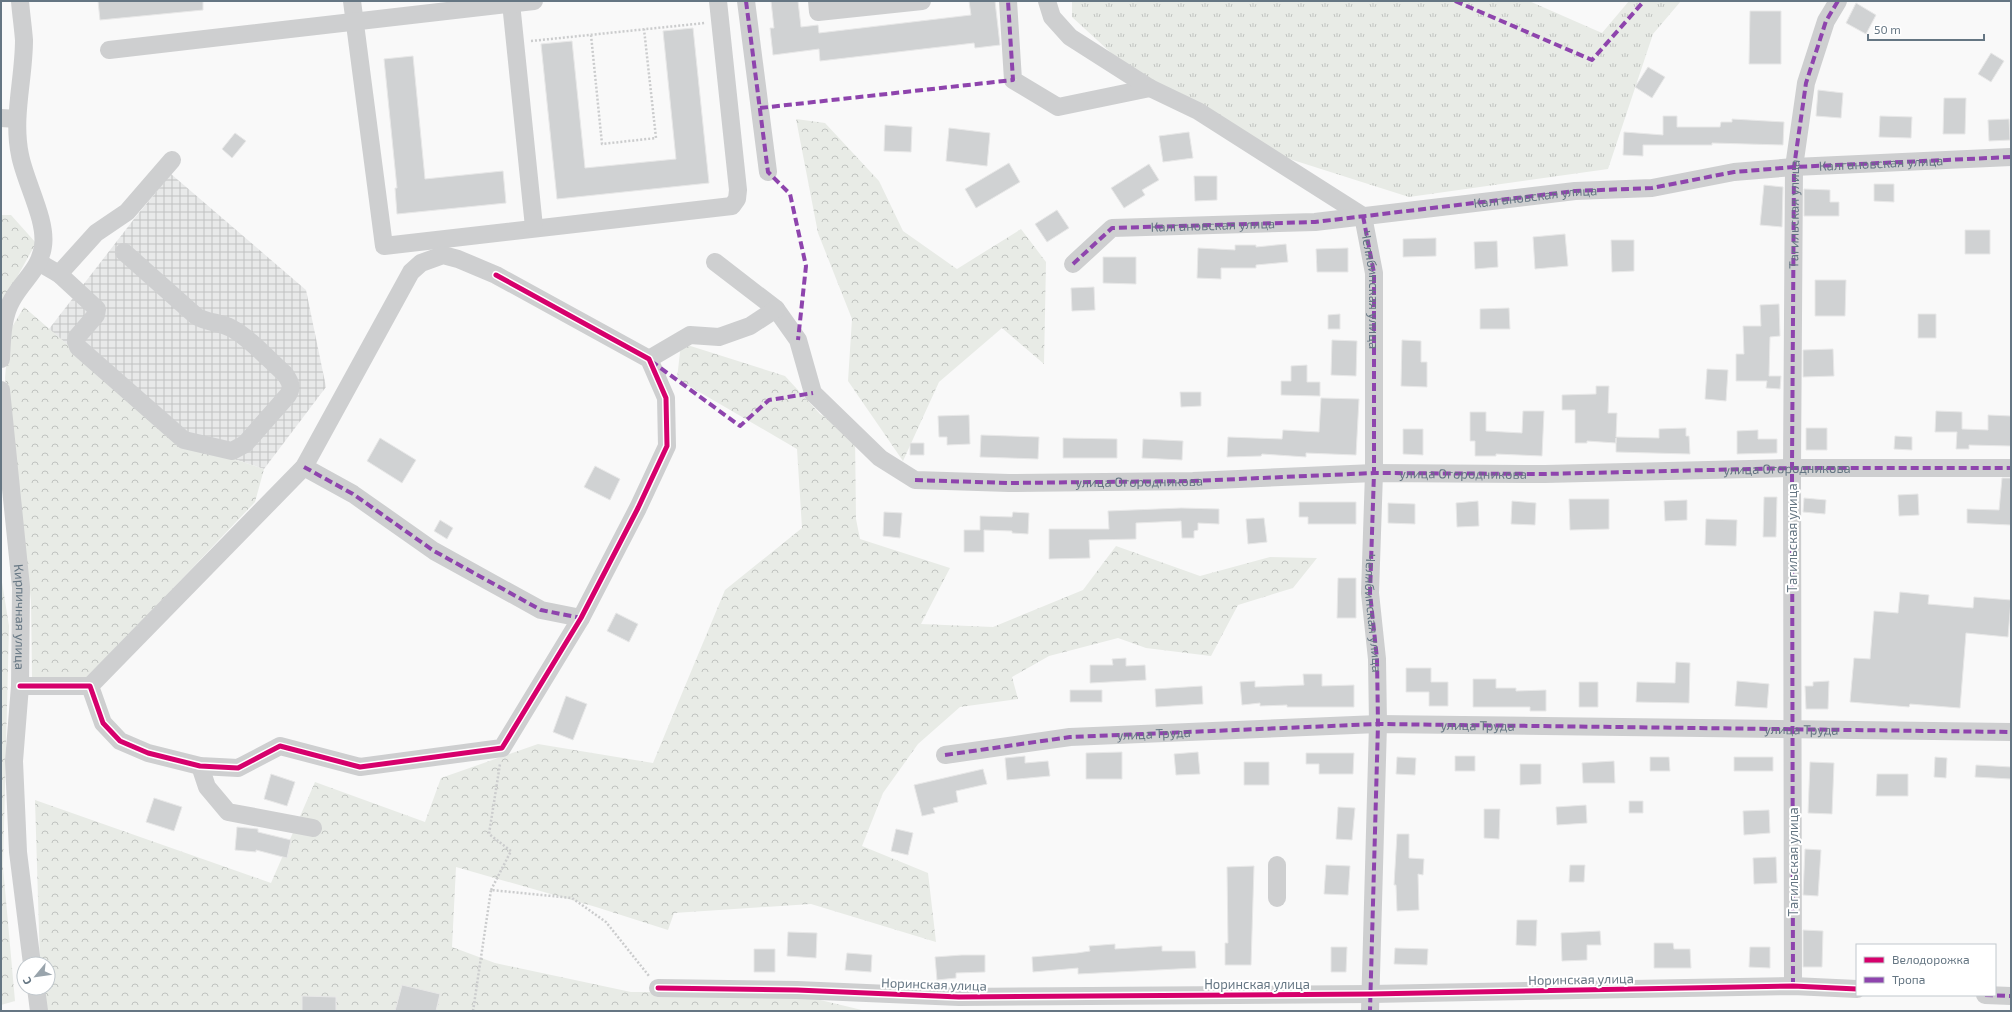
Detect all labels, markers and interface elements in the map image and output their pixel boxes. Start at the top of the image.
scale bar [1868,16,1984,42]
text: 50 m [1874,22,1901,36]
street label: Калгановская улица [1818,152,1944,174]
street label: Тагильская улица [1785,158,1803,269]
street label: Калгановская улица [1472,182,1598,211]
street label: Калгановская улица [1150,215,1275,235]
street label: Челябинская улица [1358,229,1382,349]
street label: улица Огородникова [1723,460,1851,478]
street label: улица Огородникова [1399,465,1527,482]
street label: улица Огородникова [1075,473,1203,490]
street label: Тагильская улица [1784,483,1800,593]
street label: Челябинская улица [1362,554,1385,673]
street label: Кирпичная улица [11,563,29,670]
street label: улица Труда [1440,717,1515,734]
street label: улица Труда [1764,721,1839,738]
street label: улица Труда [1116,724,1191,743]
street label: Тагильская улица [1785,807,1801,917]
legend [1856,944,1996,996]
text: Велодорожка [1892,952,1970,966]
north arrow [16,956,56,996]
street label: Норинская улица [1528,970,1634,988]
text: Тропа [1892,972,1925,986]
street label: Норинская улица [881,974,987,994]
text: С [19,975,34,987]
street label: Норинская улица [1204,976,1310,992]

